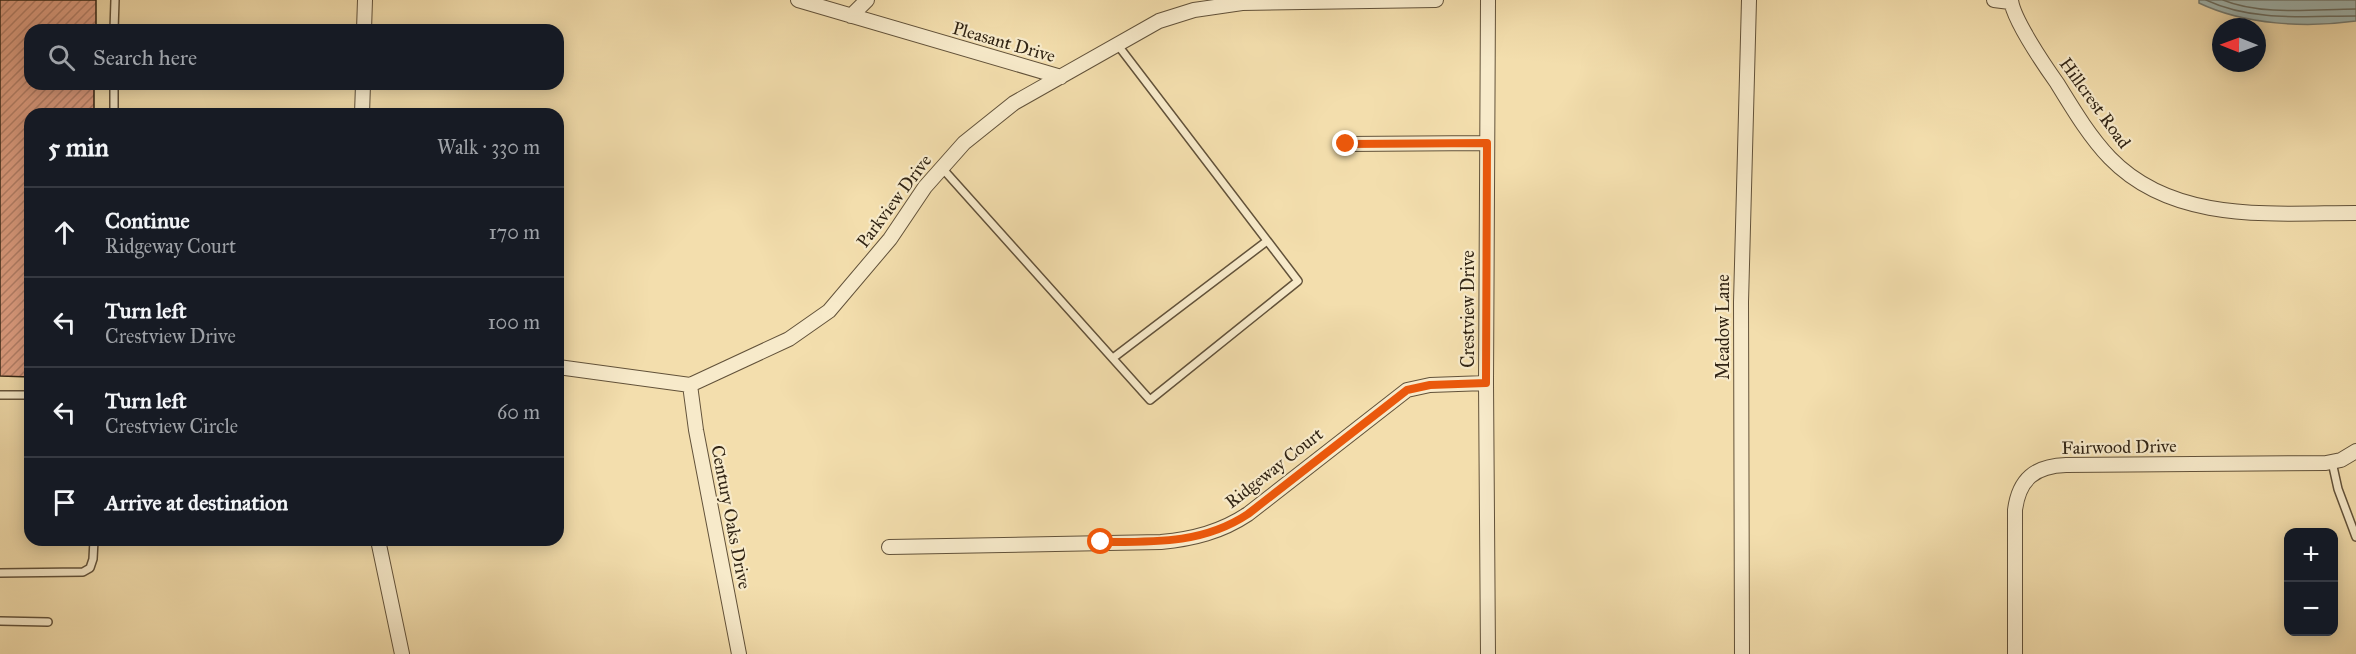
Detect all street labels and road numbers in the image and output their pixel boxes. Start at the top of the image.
street label: Pleasant Drive [950,17,1058,67]
street label: Hillcrest Road [2055,53,2135,153]
street label: Parkview Drive [852,150,936,252]
street label: Crestview Drive [1457,250,1479,368]
street label: Meadow Lane [1712,274,1734,380]
street label: Ridgeway Court [1221,423,1328,514]
street label: Fairwood Drive [2061,435,2177,459]
street label: Century Oaks Drive [706,443,756,591]

